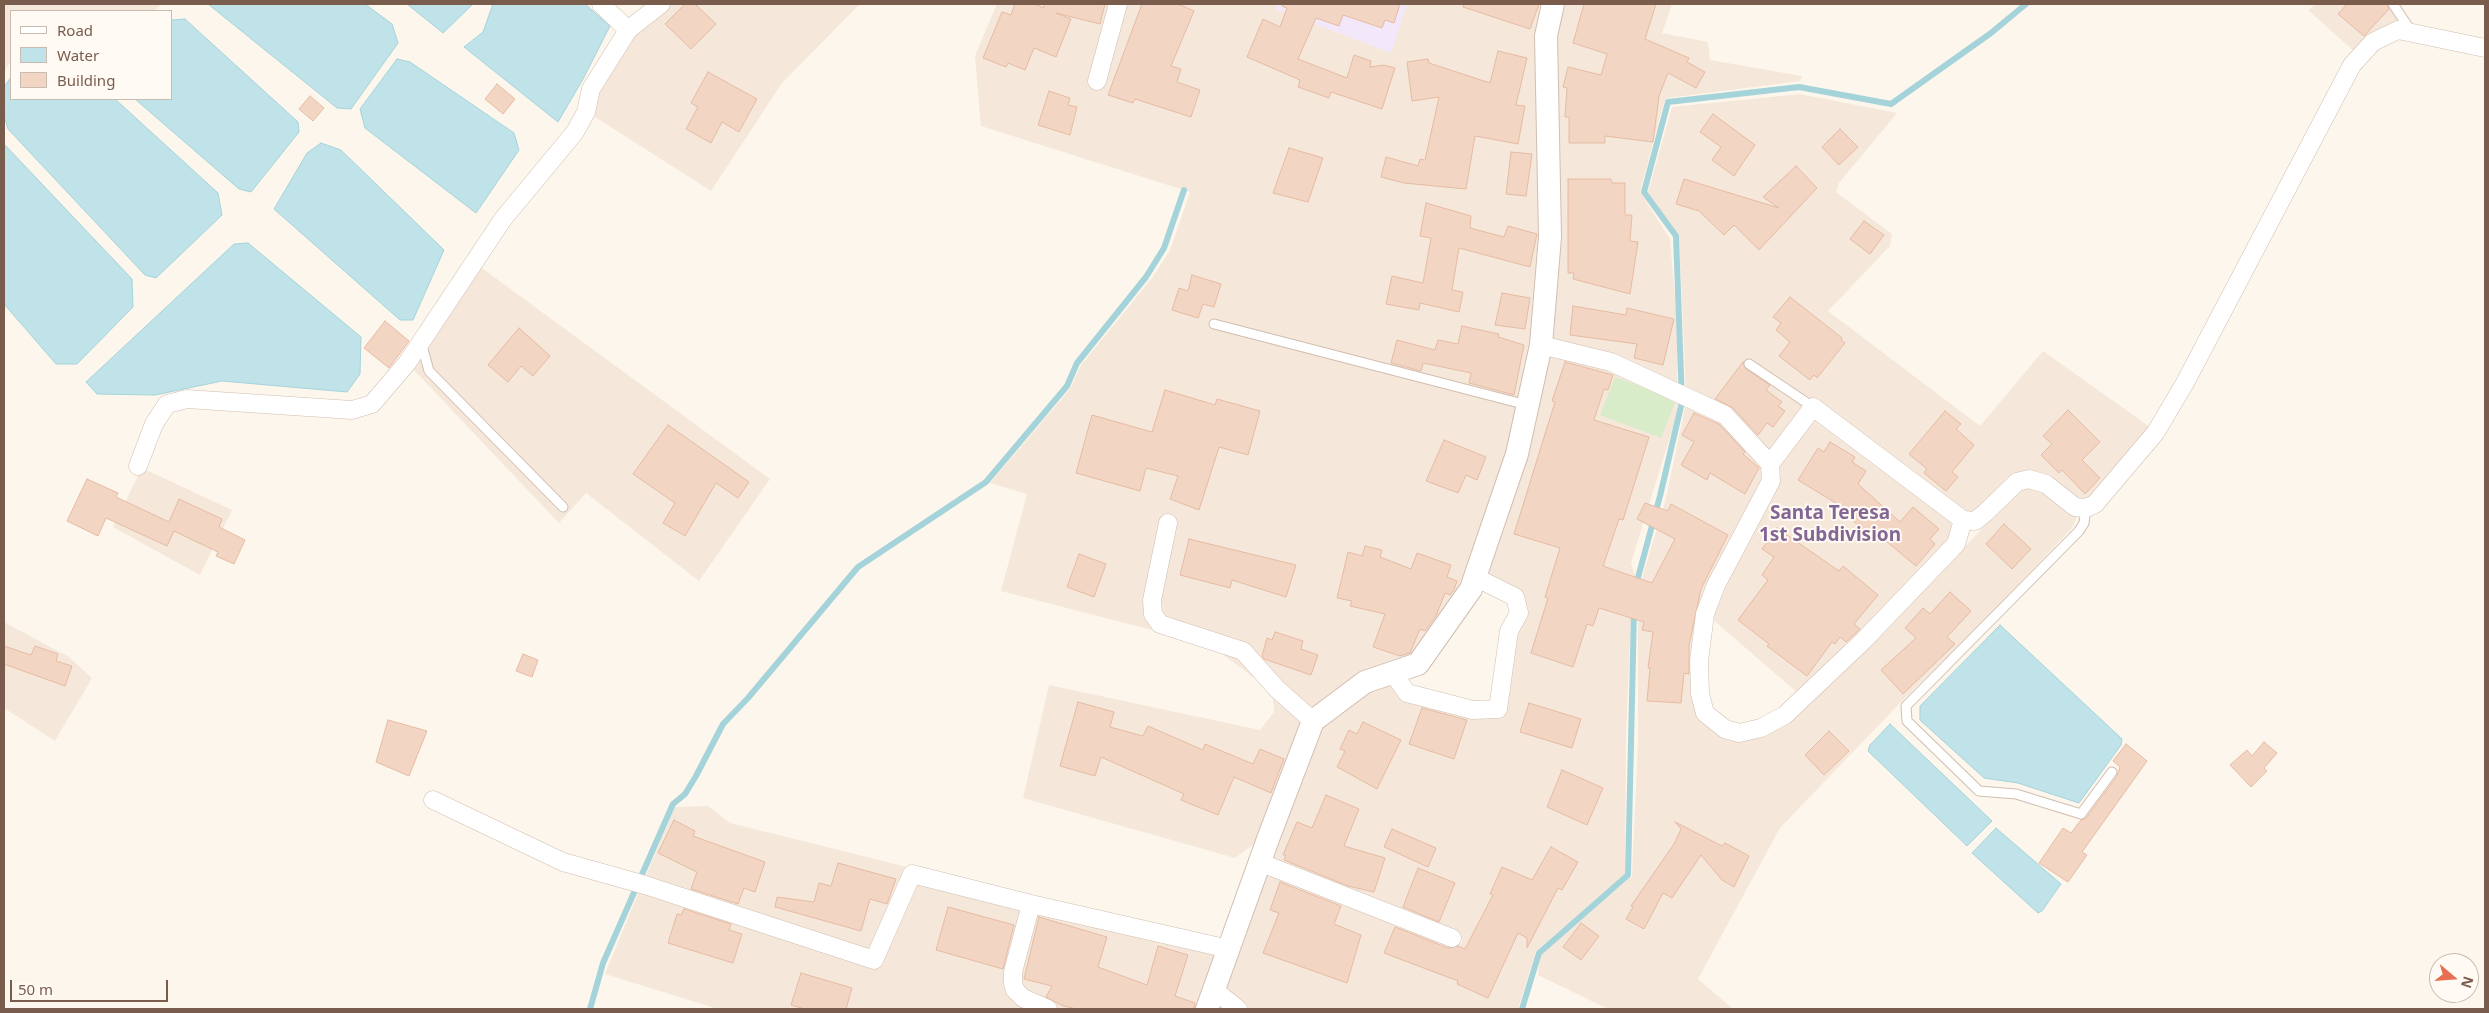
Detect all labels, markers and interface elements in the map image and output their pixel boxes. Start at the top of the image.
legend [10,10,172,100]
text: Road [57,20,93,40]
text: Water [57,45,99,65]
text: Building [57,70,115,90]
district label: Santa Teresa 1st Subdivision [1759,503,1901,547]
north arrow [2429,953,2479,1003]
scale bar [12,970,170,1002]
text: N [2457,974,2479,991]
text: 50 m [18,979,53,999]

